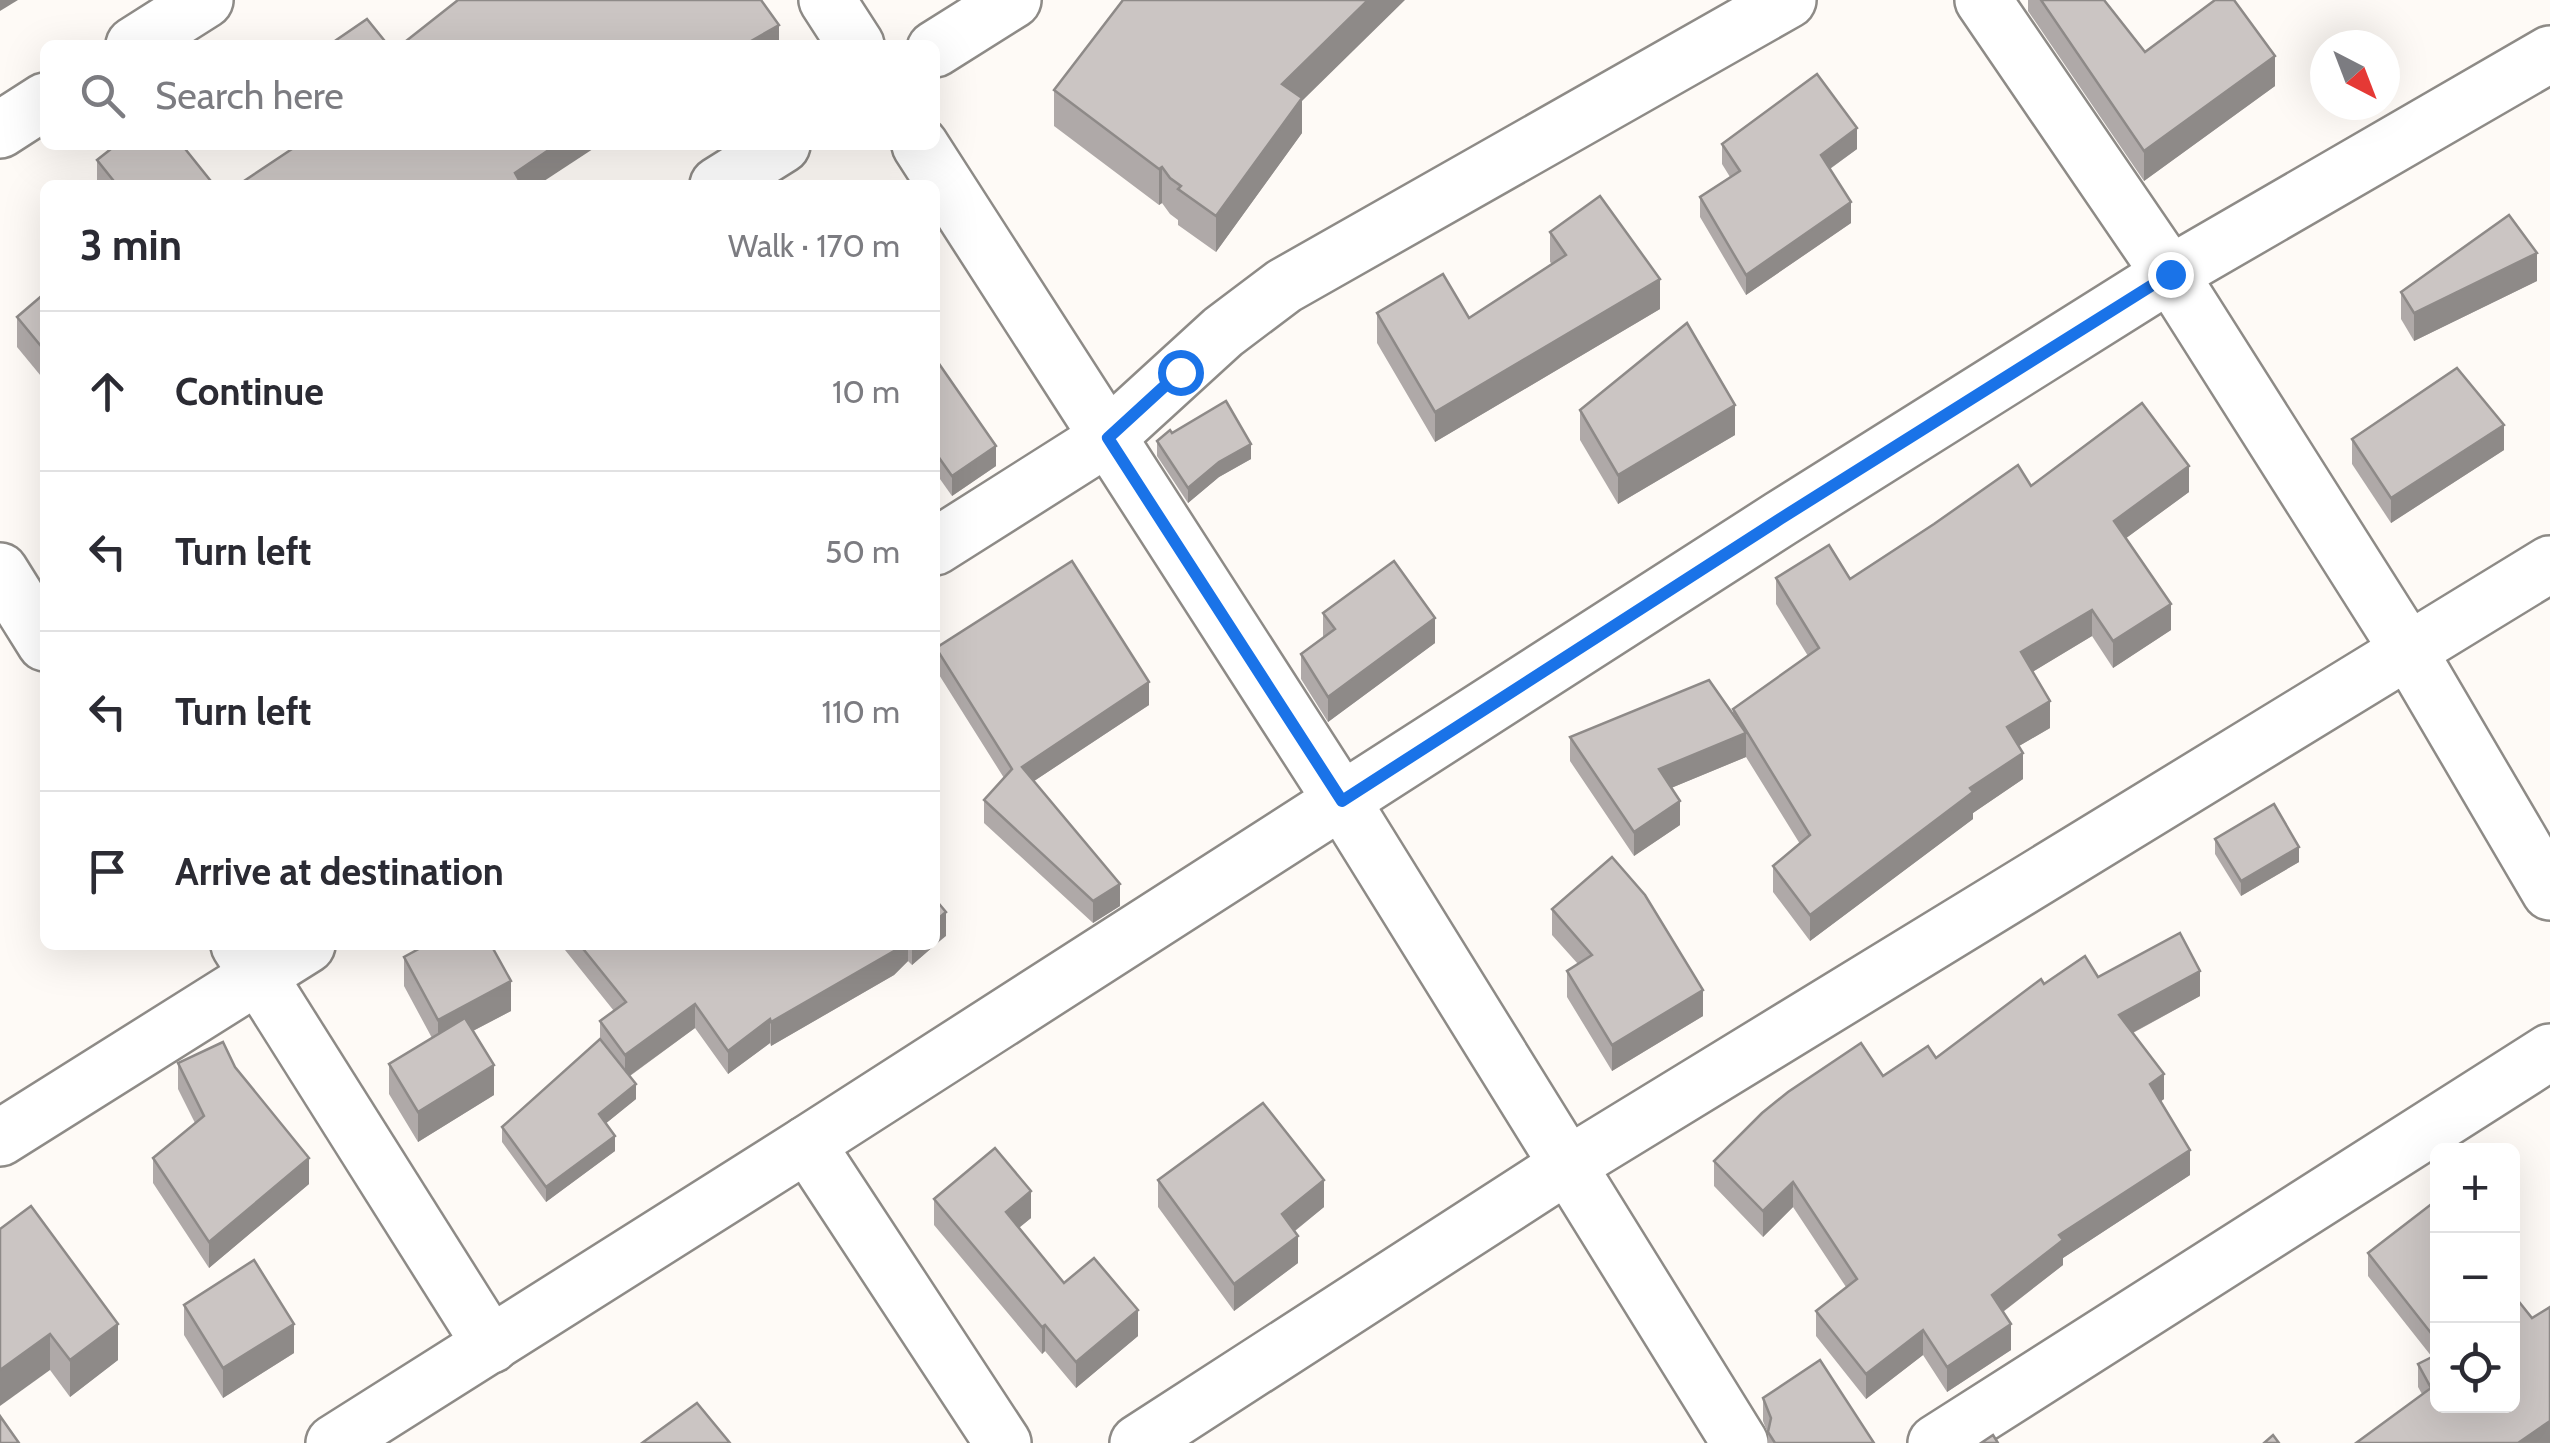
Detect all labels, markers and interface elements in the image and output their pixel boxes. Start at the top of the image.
north arrow [2310,30,2400,120]
search box [40,40,940,150]
icon: search [75,68,130,123]
text: Search here [155,72,344,119]
text: 3 min [80,219,182,271]
text: Walk · 170 m [728,226,900,265]
route end [2148,252,2194,298]
route start [1158,350,1204,396]
icon: ahead [80,364,135,419]
text: Continue [175,368,324,415]
text: 10 m [832,372,900,411]
icon: left [80,524,135,579]
text: Turn left [175,528,311,575]
text: 50 m [825,532,900,571]
icon: left [80,684,135,739]
text: Turn left [175,688,311,735]
text: 110 m [822,692,900,731]
icon: arrive [80,844,135,899]
text: Arrive at destination [175,848,504,895]
map controls [2430,1143,2520,1413]
button: + [2430,1143,2520,1233]
button: − [2430,1233,2520,1323]
button: locate [2430,1323,2520,1413]

